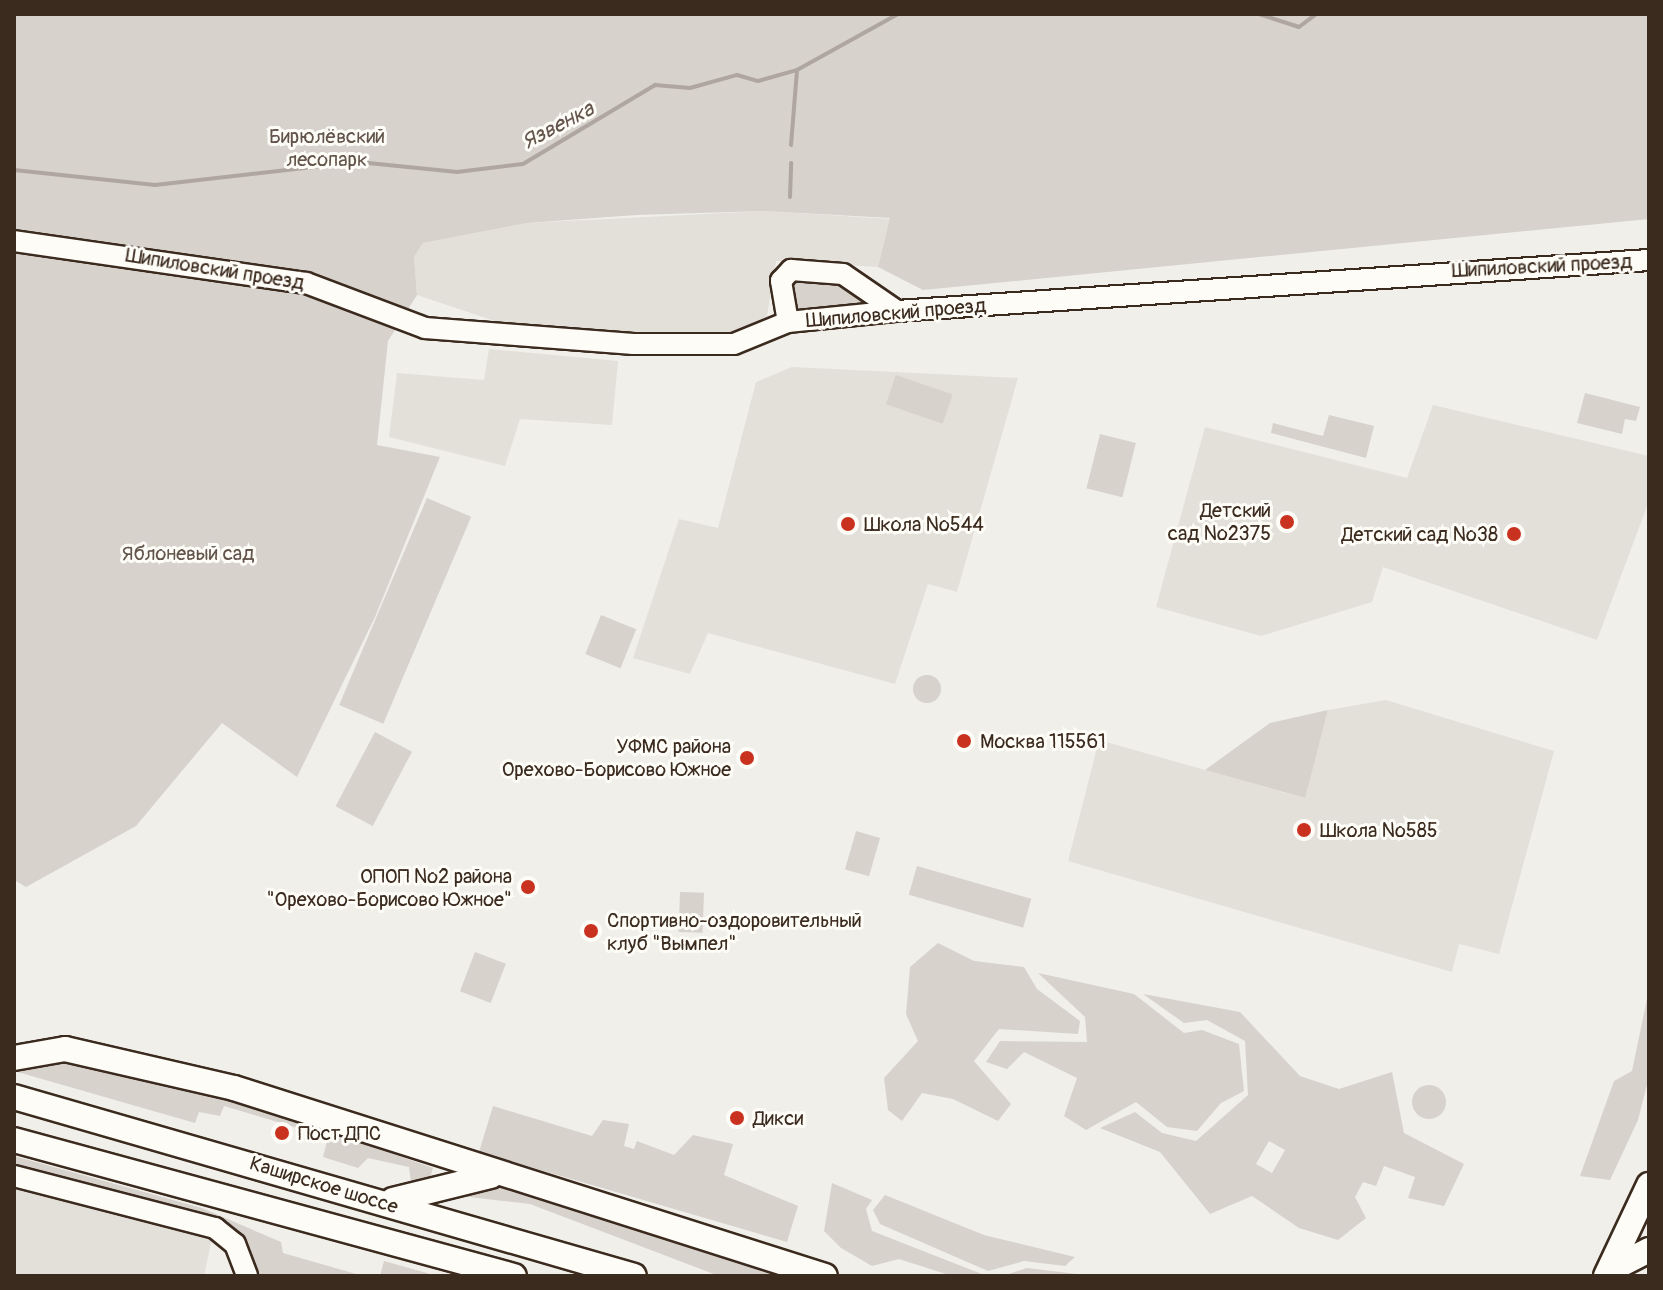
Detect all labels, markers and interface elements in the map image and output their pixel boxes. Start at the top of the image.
water label: Язвенка [518,96,598,156]
park label: Бирюлёвский лесопарк [269,125,385,172]
street label: Шипиловский проезд [124,243,306,295]
street label: Шипиловский проезд [1451,249,1633,283]
street label: Шипиловский проезд [805,293,987,333]
place label: Детский сад №2375 [1168,498,1271,545]
place label: Школа №544 [864,512,984,536]
marker: Детский сад №2375 [1278,513,1296,531]
marker: Школа №544 [839,515,857,533]
place label: Детский сад №38 [1342,522,1498,546]
marker: Детский сад №38 [1505,525,1523,543]
park label: Яблоневый сад [122,541,254,565]
place label: Москва 115561 [980,729,1106,753]
marker: Москва 115561 [955,732,973,750]
place label: УФМС района Орехово-Борисово Южное [502,734,731,781]
marker: УФМС района Орехово-Борисово Южное [738,749,756,767]
place label: Школа №585 [1320,818,1438,842]
marker: Школа №585 [1295,821,1313,839]
place label: ОПОП №2 района "Орехово-Борисово Южное" [266,864,512,911]
marker: ОПОП №2 района "Орехово-Борисово Южное" [519,878,537,896]
place label: Спортивно-оздоровительный клуб "Вымпел" [607,908,862,955]
marker: Спортивно-оздоровительный клуб "Вымпел" [582,922,600,940]
place label: Дикси [753,1106,803,1130]
marker: Дикси [728,1109,746,1127]
place label: Пост ДПС [298,1121,381,1145]
marker: Пост ДПС [273,1124,291,1142]
street label: Каширское шоссе [247,1151,401,1219]

